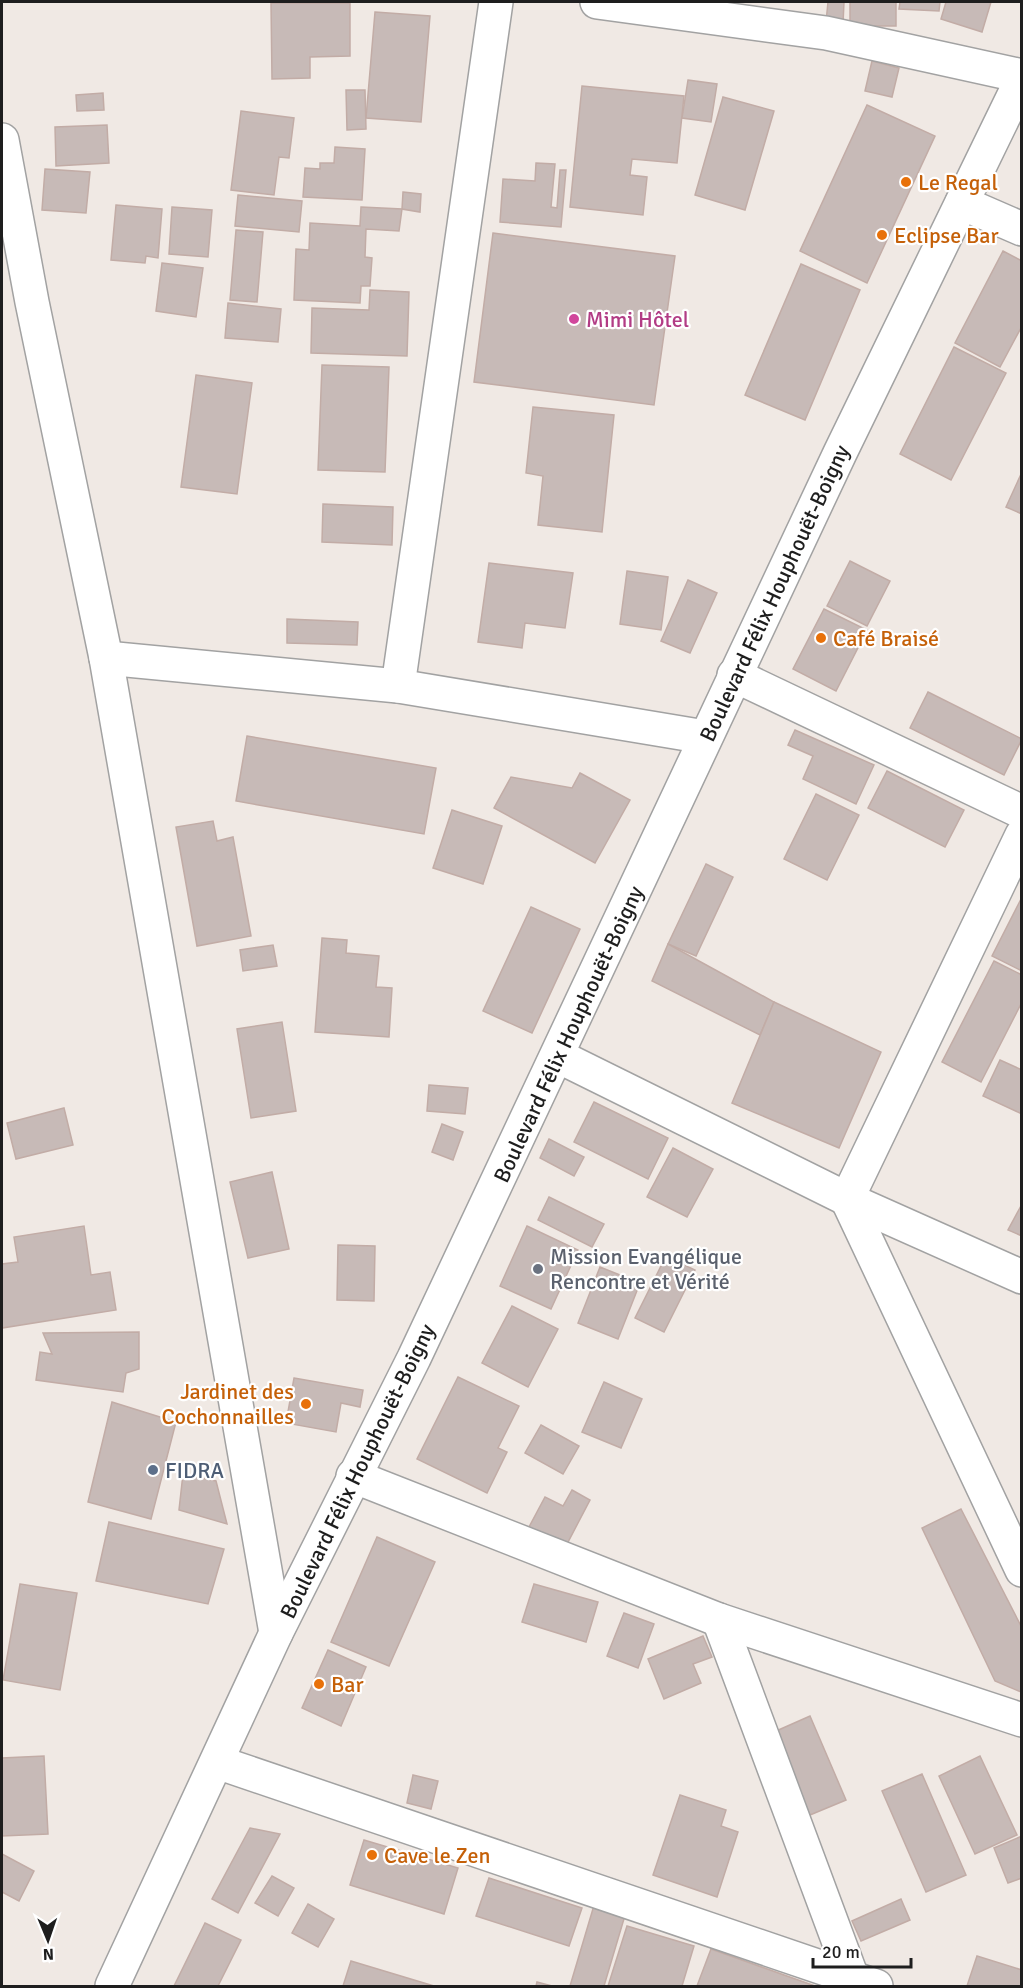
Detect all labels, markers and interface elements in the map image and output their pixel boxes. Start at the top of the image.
place label: Le Regal [918,169,998,196]
marker: Le Regal [899,175,913,189]
place label: Eclipse Bar [894,222,999,249]
marker: Eclipse Bar [875,228,889,242]
place label: Mimi Hôtel [586,306,689,333]
marker: Mimi Hôtel [567,312,581,326]
street label: Boulevard Félix Houphouët-Boigny [694,440,856,746]
place label: Café Braisé [833,625,939,652]
marker: Café Braisé [814,631,828,645]
street label: Boulevard Félix Houphouët-Boigny [488,881,650,1187]
place label: Mission Evangélique Rencontre et Vérité [550,1243,742,1295]
marker: Mission Evangélique Rencontre et Vérité [531,1262,545,1276]
street label: Boulevard Félix Houphouët-Boigny [274,1319,441,1623]
place label: Jardinet des Cochonnailles [161,1378,294,1430]
marker: Jardinet des Cochonnailles [299,1397,313,1411]
place label: FIDRA [165,1457,224,1484]
marker: FIDRA [146,1463,160,1477]
place label: Bar [331,1671,364,1698]
marker: Bar [312,1677,326,1691]
place label: Cave le Zen [384,1842,490,1869]
marker: Cave le Zen [365,1848,379,1862]
north arrow [18,1910,78,1970]
scale bar [813,1931,910,1969]
text: 20 m [822,1941,860,1963]
text: N [43,1944,54,1964]

